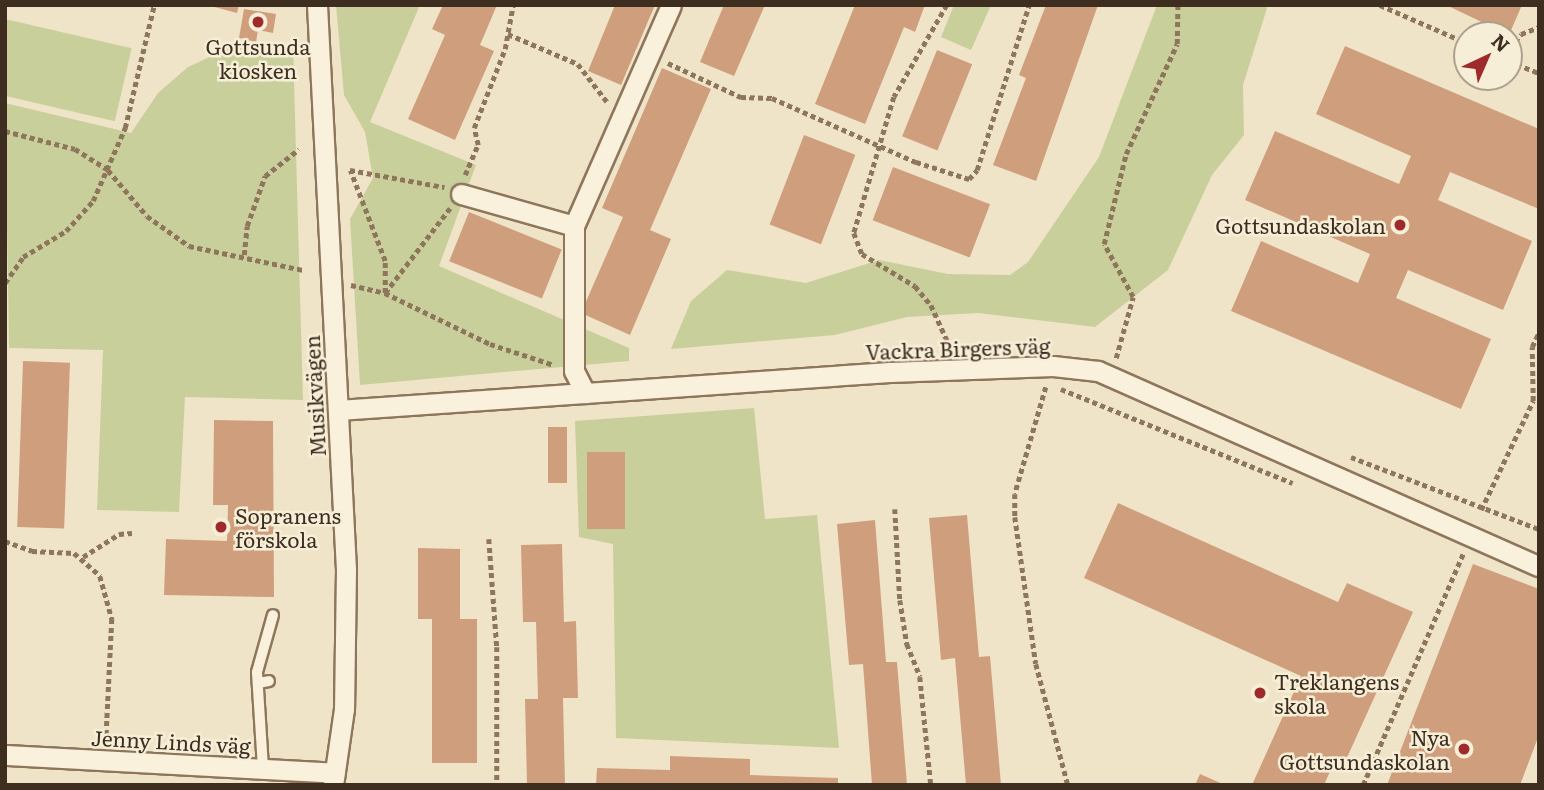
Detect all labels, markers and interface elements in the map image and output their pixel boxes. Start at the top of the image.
marker: Gottsunda kiosken [250,14,266,30]
north arrow [1453,21,1523,91]
text: N [1486,27,1517,58]
place label: Gottsunda kiosken [206,33,310,83]
place label: Gottsundaskolan [1215,212,1386,238]
marker: Gottsundaskolan [1392,217,1408,233]
street label: Vackra Birgers väg [865,332,1051,364]
street label: Musikvägen [298,335,330,457]
place label: Sopranens förskola [235,502,341,552]
marker: Sopranens förskola [213,519,229,535]
place label: Treklangens skola [1274,668,1399,718]
marker: Treklangens skola [1252,685,1268,701]
street label: Jenny Linds väg [90,724,252,758]
place label: Nya Gottsundaskolan [1279,724,1450,774]
marker: Nya Gottsundaskolan [1456,741,1472,757]

